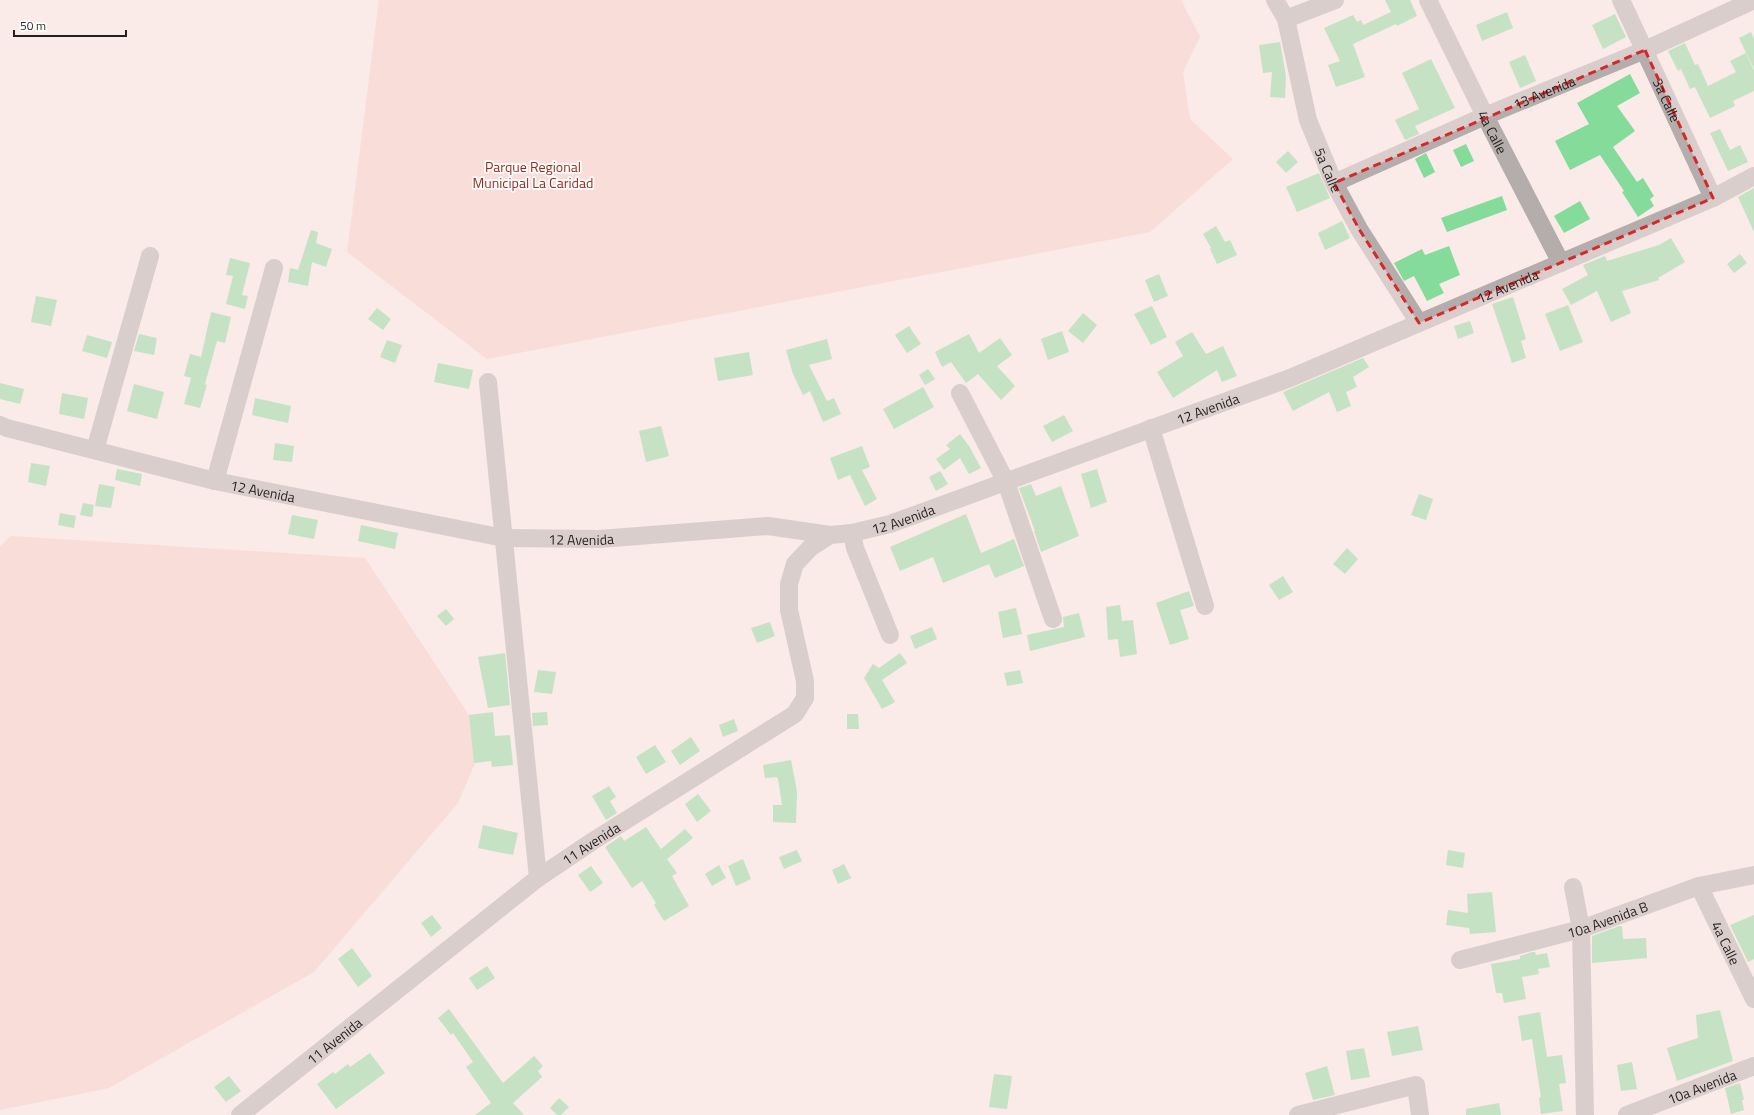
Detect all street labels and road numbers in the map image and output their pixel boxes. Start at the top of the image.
street label: 13 Avenida [1510,69,1578,114]
street label: 3a Calle [1648,74,1687,125]
street label: 4a Calle [1473,107,1513,157]
street label: 5a Calle [1310,144,1347,196]
street label: 12 Avenida [1473,263,1542,308]
street label: 12 Avenida [1173,387,1242,429]
street label: 12 Avenida [229,474,297,507]
street label: 12 Avenida [869,498,937,539]
street label: 12 Avenida [548,527,615,550]
street label: 11 Avenida [557,816,624,870]
street label: 10a Avenida B [1565,895,1651,943]
street label: 4a Calle [1707,917,1746,968]
street label: 11 Avenida [302,1012,366,1069]
street label: 10a Avenida [1664,1063,1739,1109]

